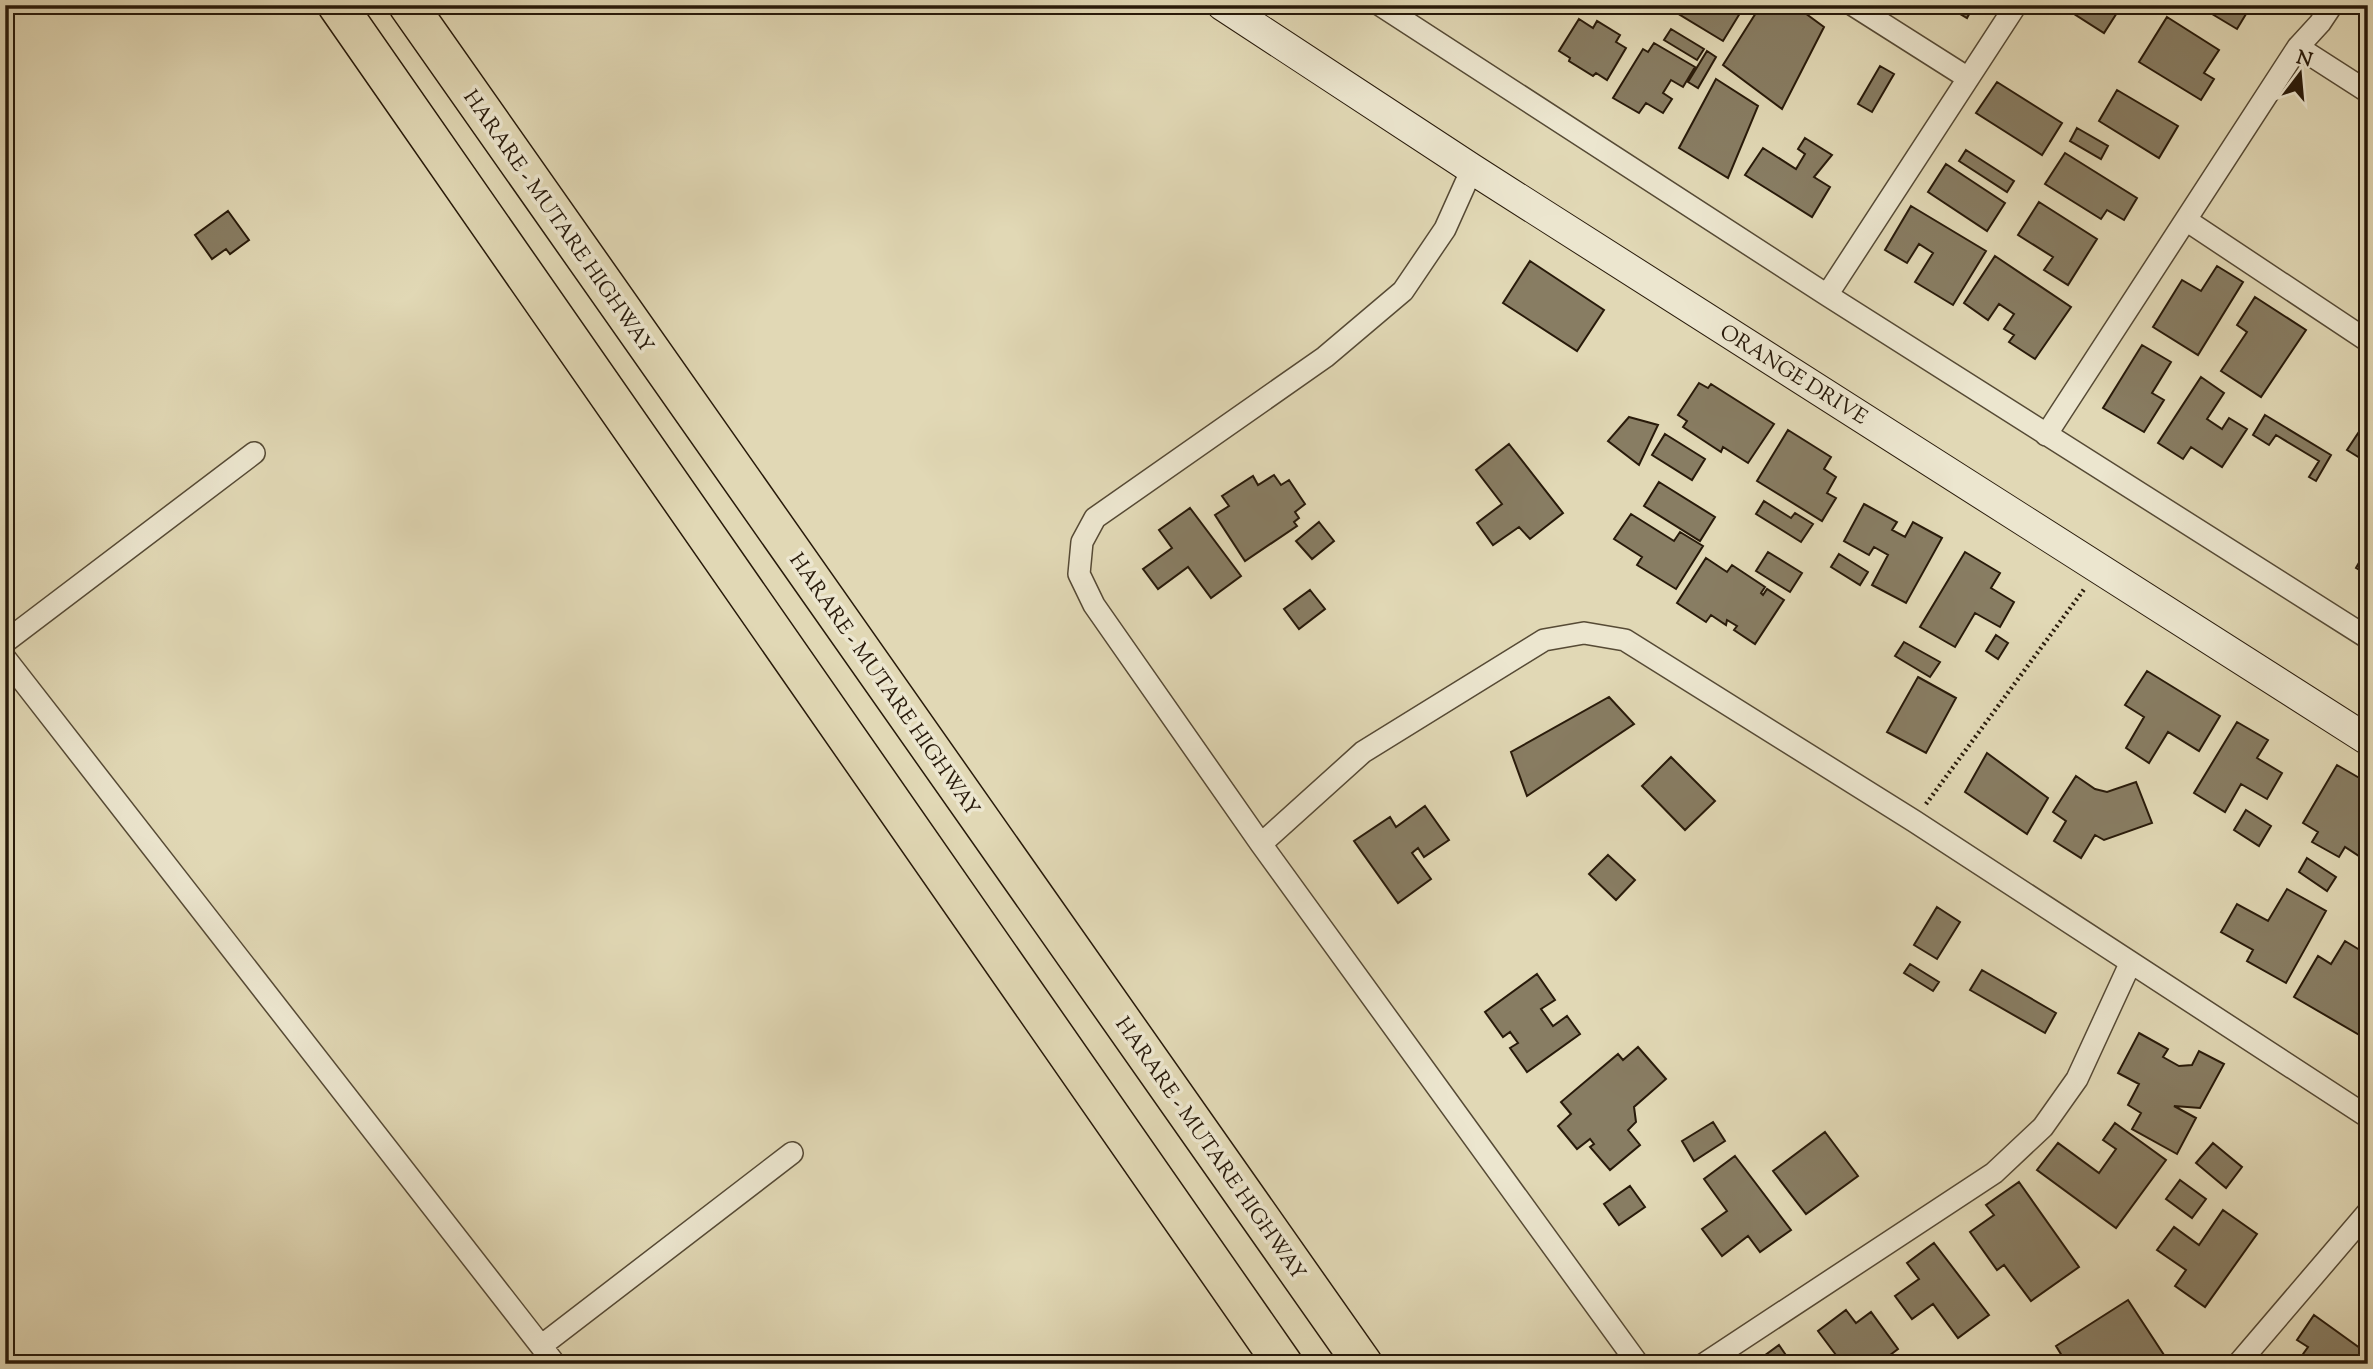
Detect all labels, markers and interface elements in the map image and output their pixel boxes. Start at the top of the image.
north arrow [2264,38,2334,108]
text: N [2293,45,2315,75]
street label: HARARE - MUTARE HIGHWAY [455,85,660,360]
street label: ORANGE DRIVE [1713,318,1873,433]
street label: HARARE - MUTARE HIGHWAY [781,548,986,823]
street label: HARARE - MUTARE HIGHWAY [1107,1012,1312,1287]

